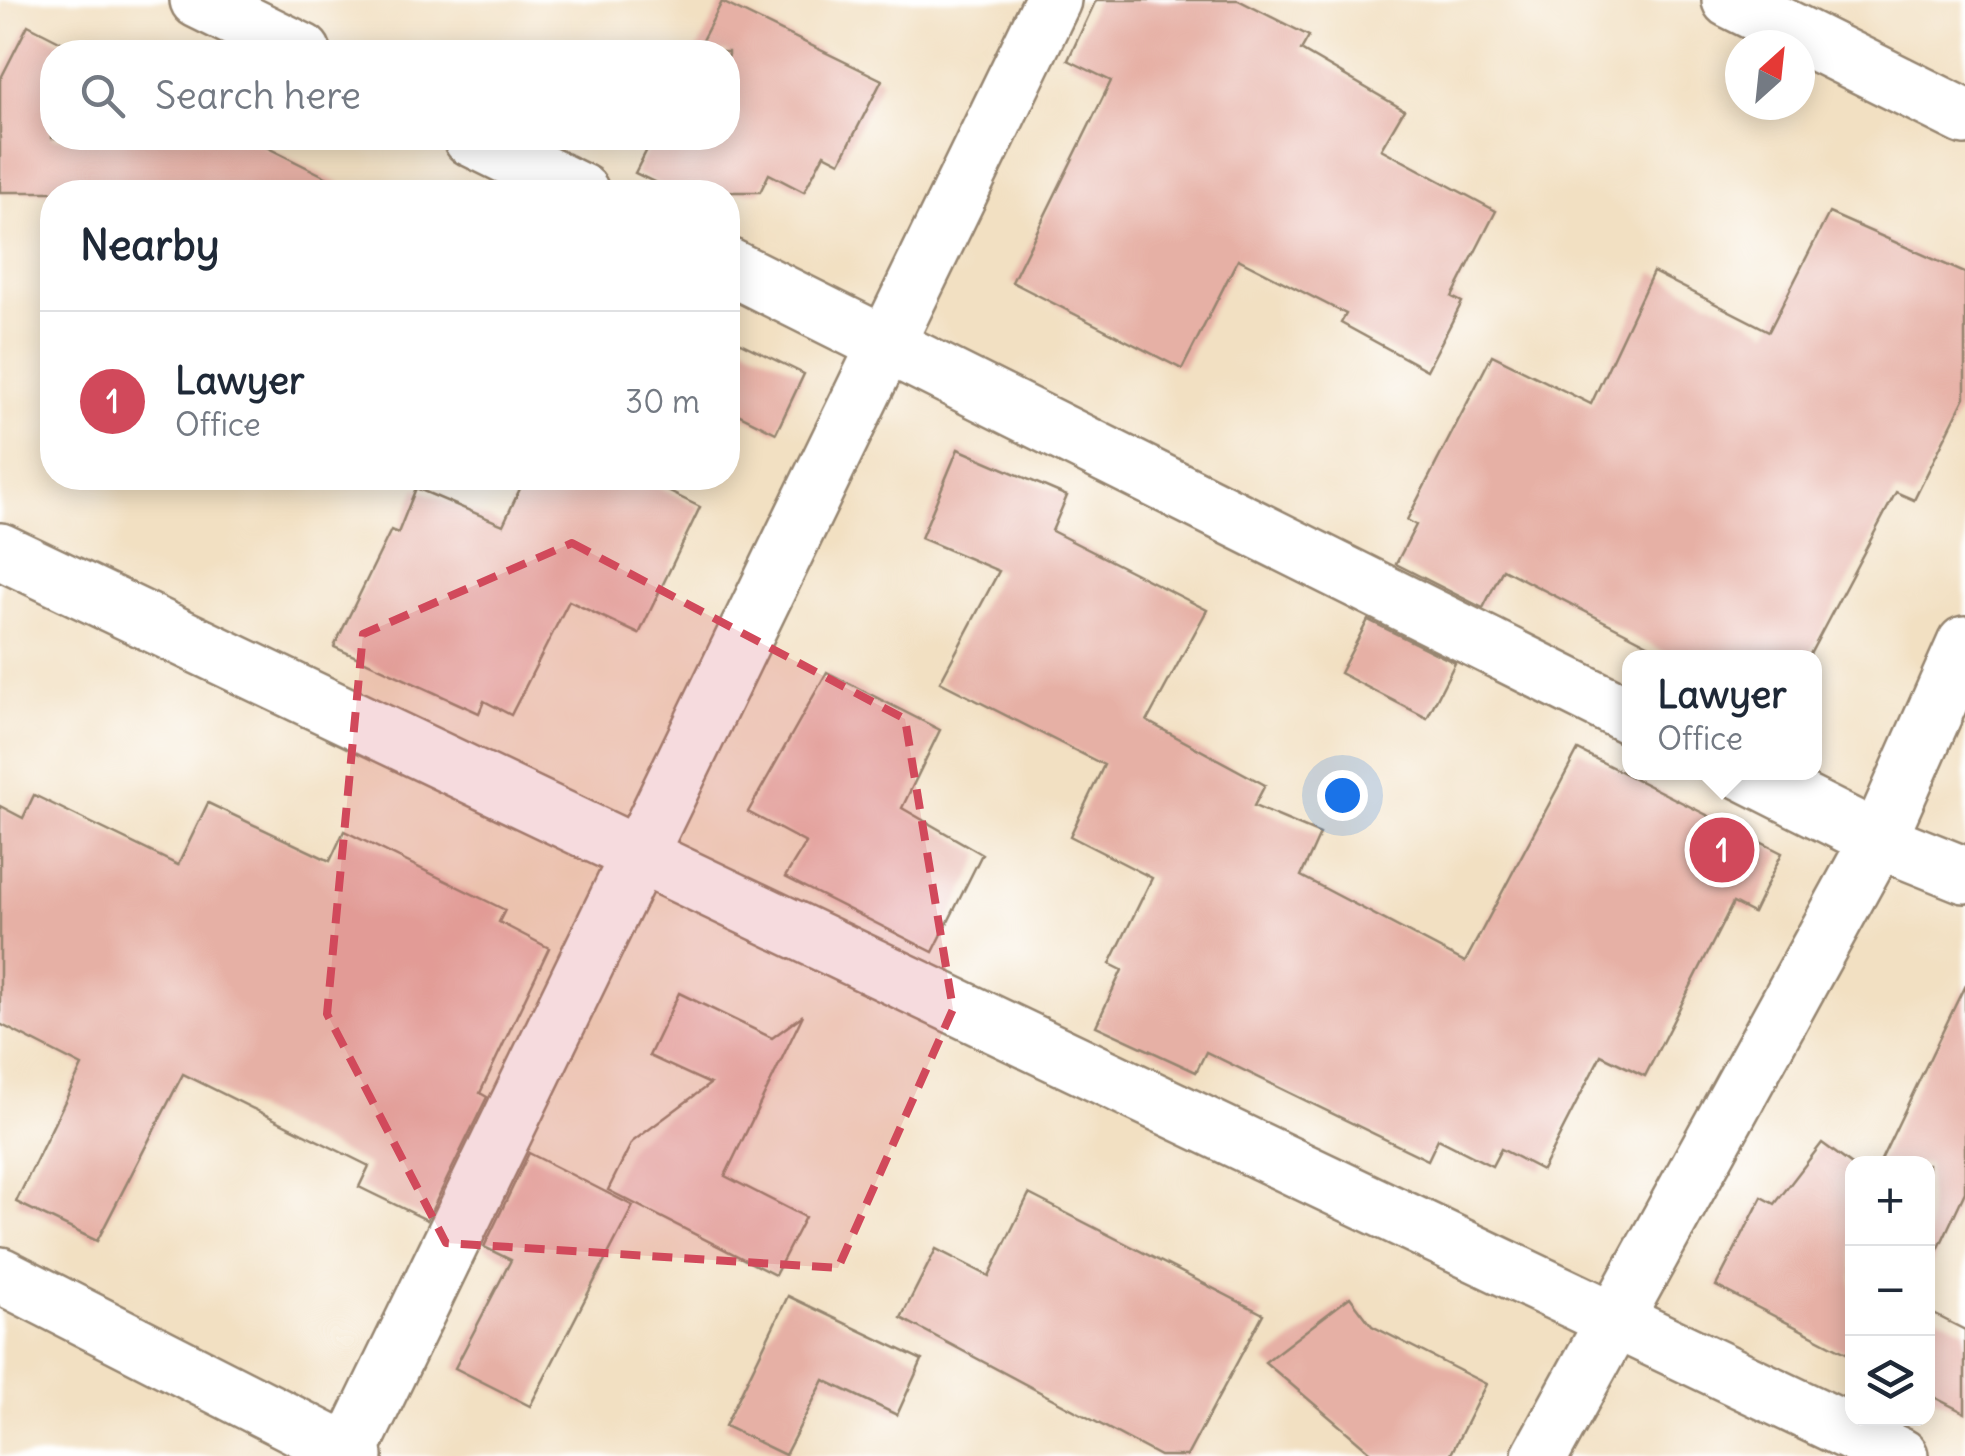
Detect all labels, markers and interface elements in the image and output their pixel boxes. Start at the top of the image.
north arrow [1725,30,1815,120]
search box [40,40,740,150]
icon: search [75,68,130,123]
text: Search here [155,72,361,119]
text: Nearby [80,219,219,271]
text: Lawyer [175,357,305,404]
text: 1 [106,381,119,422]
text: 30 m [625,381,700,422]
text: Office [175,404,261,445]
popup [1622,650,1822,780]
text: Lawyer [1657,671,1787,718]
text: Office [1657,718,1743,759]
your location [1317,770,1368,821]
pin: 1 [1690,812,1754,888]
map controls [1845,1156,1935,1426]
button: + [1845,1156,1935,1246]
button: − [1845,1246,1935,1336]
button: layers [1845,1336,1935,1426]

